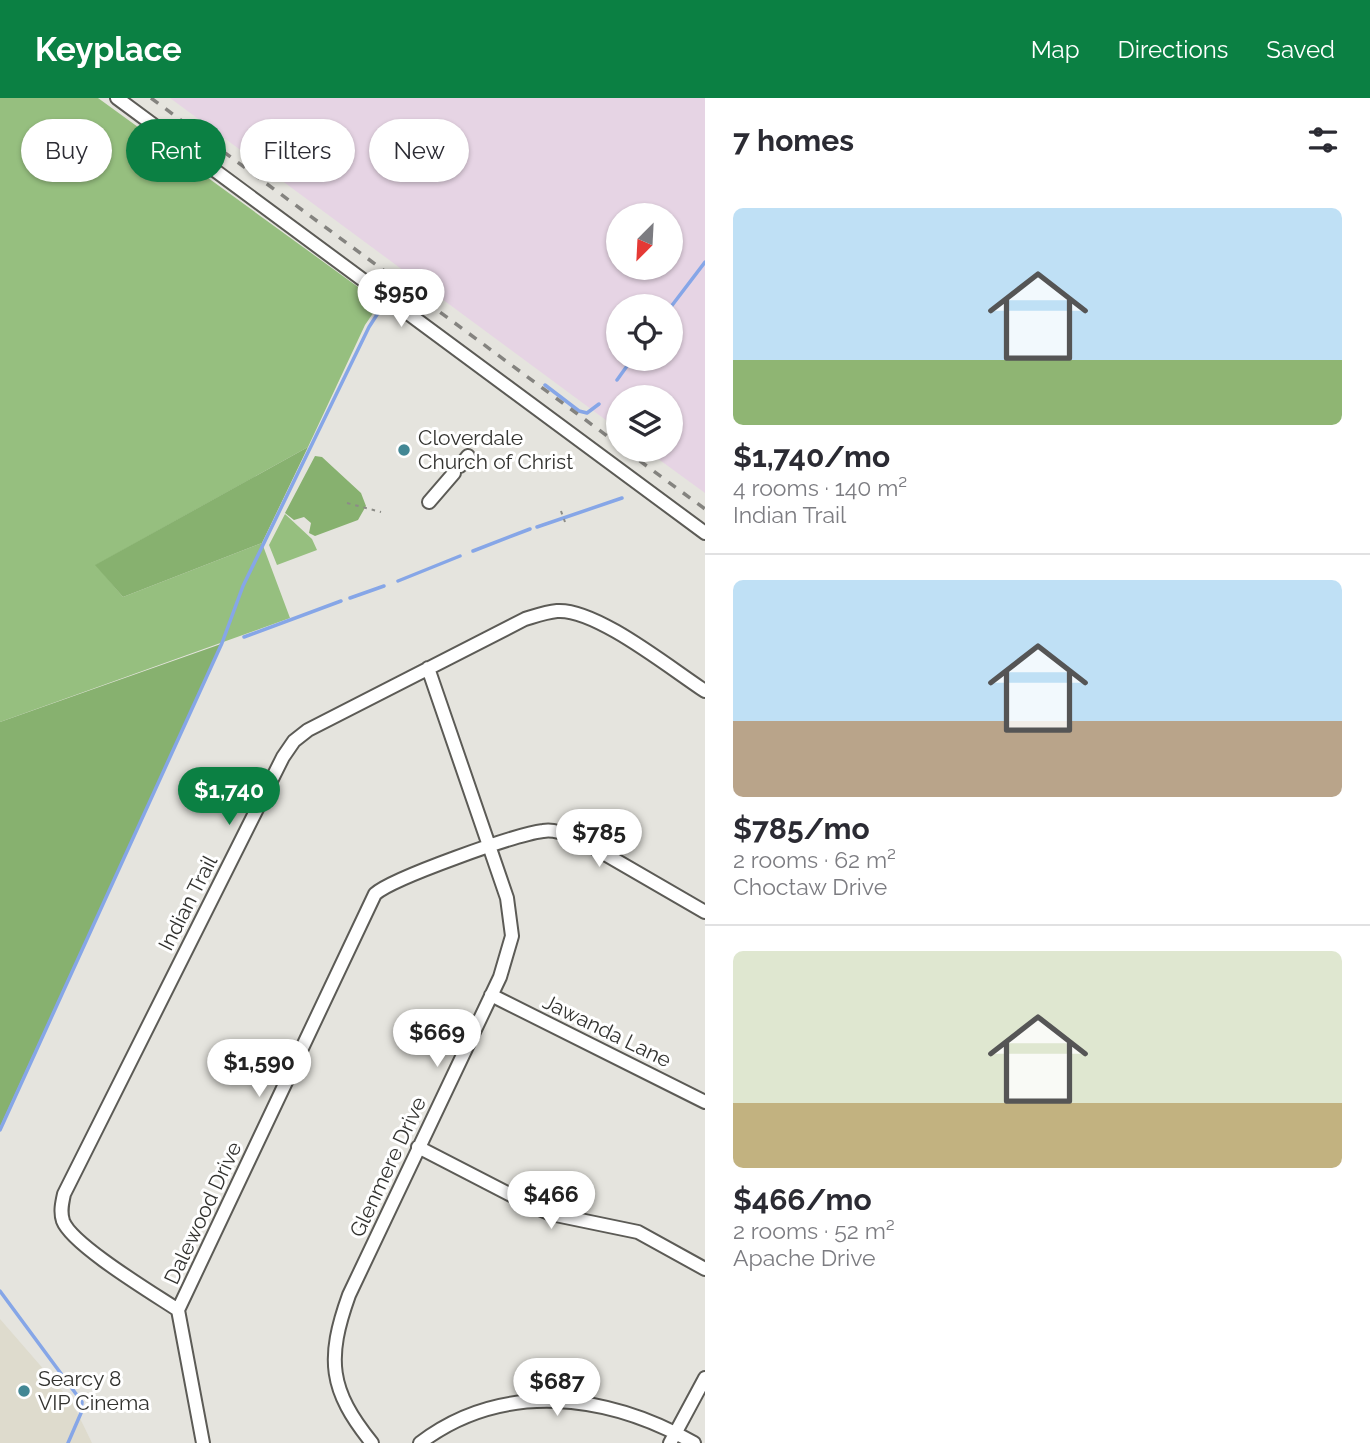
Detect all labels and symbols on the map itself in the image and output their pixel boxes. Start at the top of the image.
north arrow [606,203,682,280]
pin: $950 [360,270,442,329]
place label: Cloverdale Church of Christ [418,425,573,474]
marker: Cloverdale Church of Christ [396,442,412,458]
pin: $1,740 [172,768,286,827]
pin: $785 [558,810,640,869]
street label: Indian Trail [153,851,222,955]
street label: Jawanda Lane [539,989,675,1072]
pin: $669 [396,1010,478,1069]
pin: $1,590 [202,1040,316,1099]
street label: Glenmere Drive [344,1093,431,1241]
street label: Dalewood Drive [159,1138,246,1288]
pin: $466 [510,1172,592,1231]
pin: $687 [516,1358,598,1418]
place label: Searcy 8 VIP Cinema [38,1366,150,1415]
marker: Searcy 8 VIP Cinema [16,1383,32,1399]

